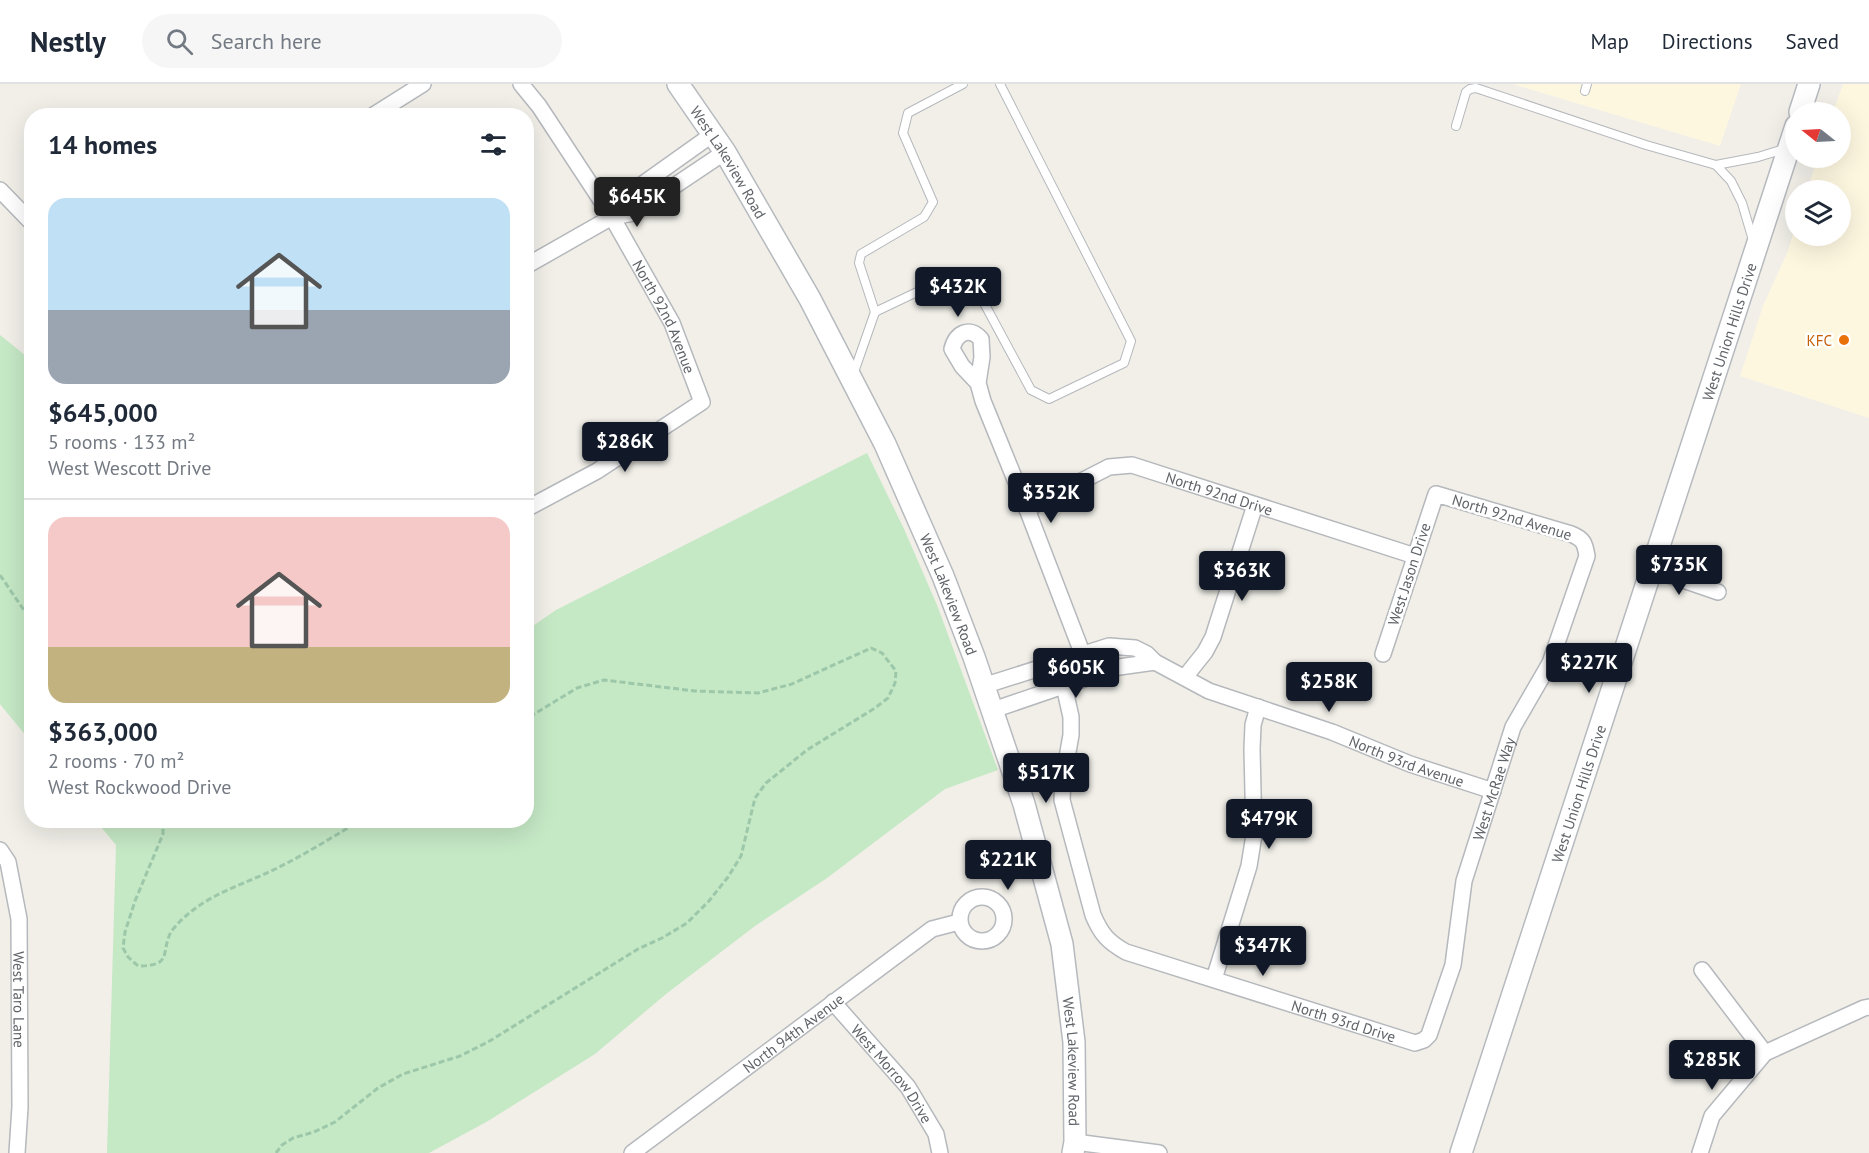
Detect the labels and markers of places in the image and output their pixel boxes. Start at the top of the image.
pin: $645K [595,177,679,228]
pin: $432K [916,267,1000,318]
place label: KFC [1807,331,1832,350]
marker: KFC [1837,333,1851,347]
pin: $286K [583,422,667,473]
pin: $352K [1009,473,1093,524]
pin: $735K [1637,545,1721,596]
pin: $363K [1200,551,1284,602]
pin: $227K [1547,643,1631,694]
pin: $605K [1034,648,1118,699]
pin: $258K [1287,662,1371,713]
pin: $517K [1004,753,1088,804]
pin: $479K [1227,799,1311,850]
pin: $221K [966,840,1050,891]
pin: $347K [1221,926,1305,977]
pin: $285K [1670,1040,1754,1091]

